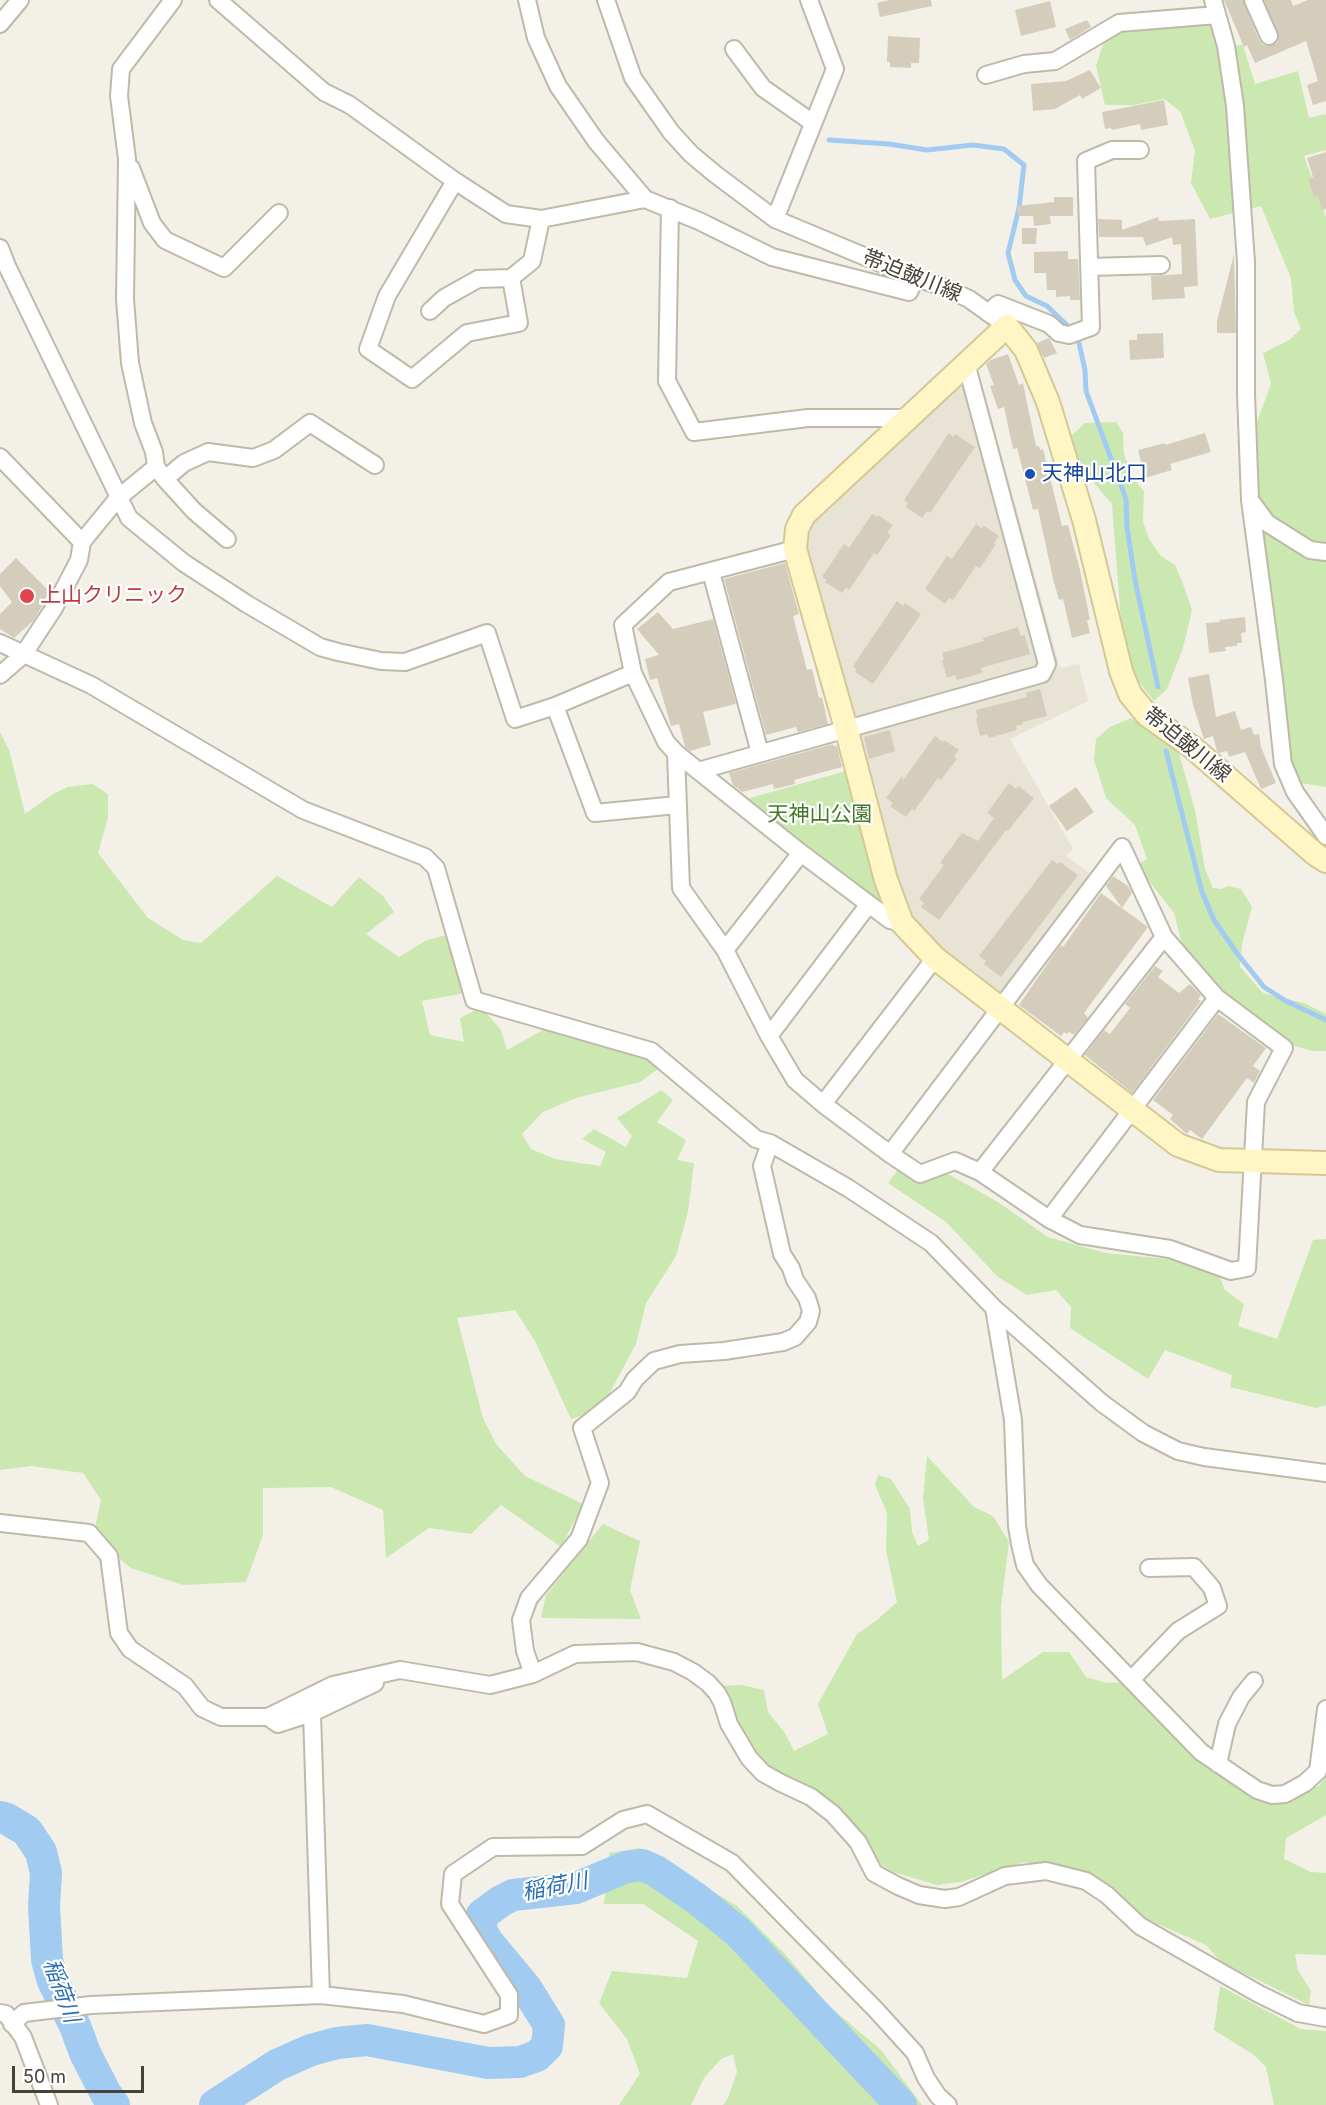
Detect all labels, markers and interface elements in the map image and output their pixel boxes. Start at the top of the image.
street label: 帯迫皷川線 [859,245,965,307]
place label: 天神山北口 [1042,461,1147,487]
marker: 天神山北口 [1023,467,1037,481]
place label: 上山クリニック [40,583,187,609]
marker: 上山クリニック [18,587,36,605]
street label: 帯迫皷川線 [1138,702,1236,788]
park label: 天神山公園 [768,802,872,828]
water label: 稲荷川 [520,1868,590,1906]
water label: 稲荷川 [37,1955,85,2027]
scale bar [15,2054,147,2092]
text: 50 m [23,2066,66,2087]

